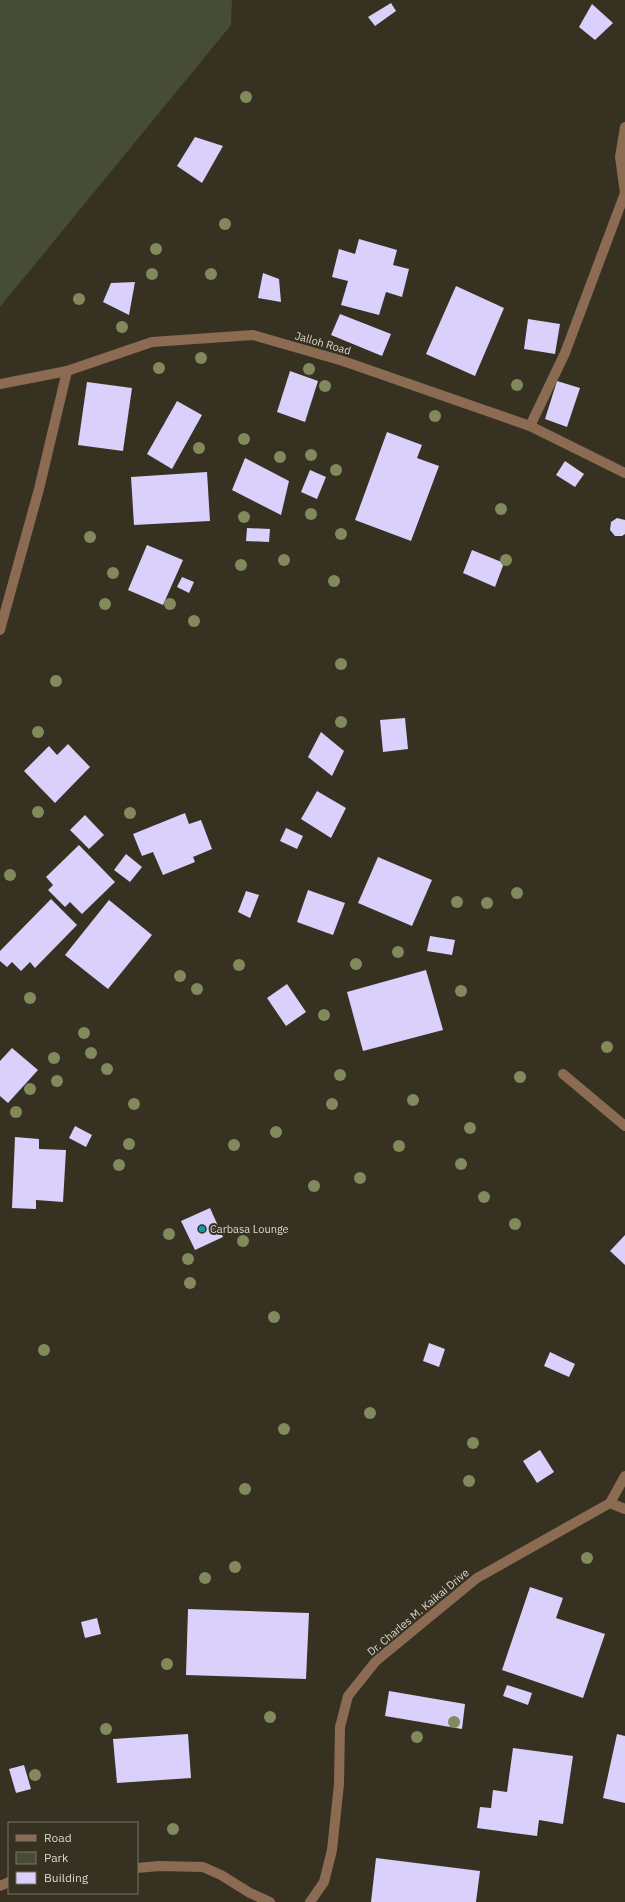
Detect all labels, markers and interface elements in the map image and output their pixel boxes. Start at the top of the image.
street label: Jalloh Road [293,328,353,358]
place label: Carbasa Lounge [210,1222,289,1236]
marker: Carbasa Lounge [197,1224,207,1234]
street label: Dr. Charles M. Kaikai Drive [364,1565,472,1659]
legend [8,1822,138,1894]
text: Road [44,1830,72,1845]
text: Park [44,1850,69,1865]
text: Building [44,1870,89,1885]

